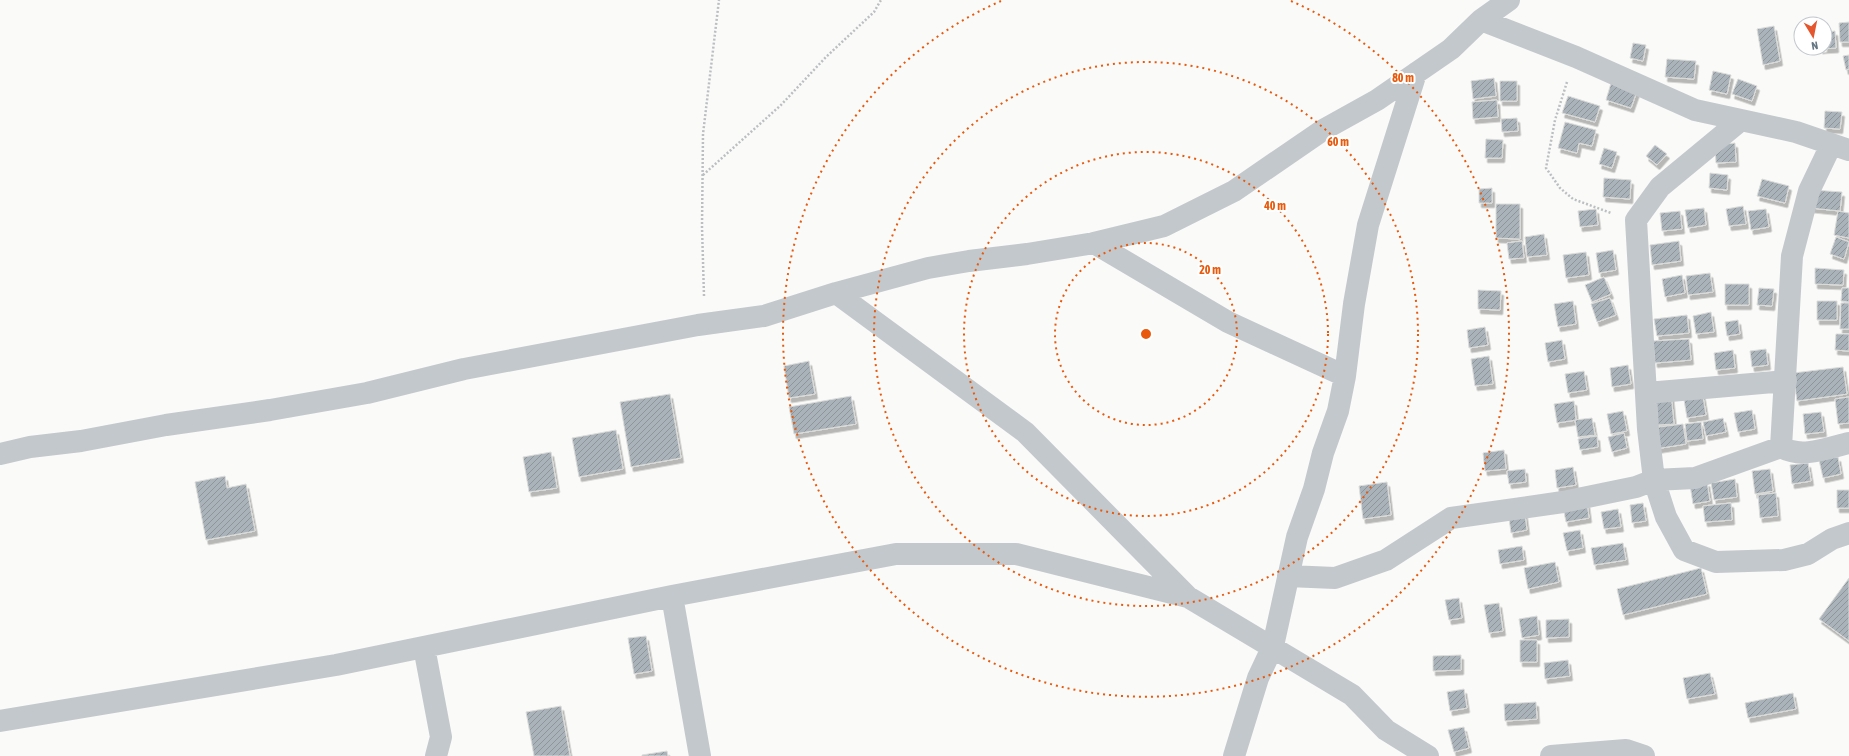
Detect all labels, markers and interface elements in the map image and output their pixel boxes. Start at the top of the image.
north arrow [1793,16,1833,56]
text: N [1810,39,1819,52]
text: 80 m [1392,71,1414,85]
text: 60 m [1327,135,1349,149]
text: 40 m [1263,199,1286,213]
text: 20 m [1199,263,1221,277]
centre of rings [1139,327,1153,341]

